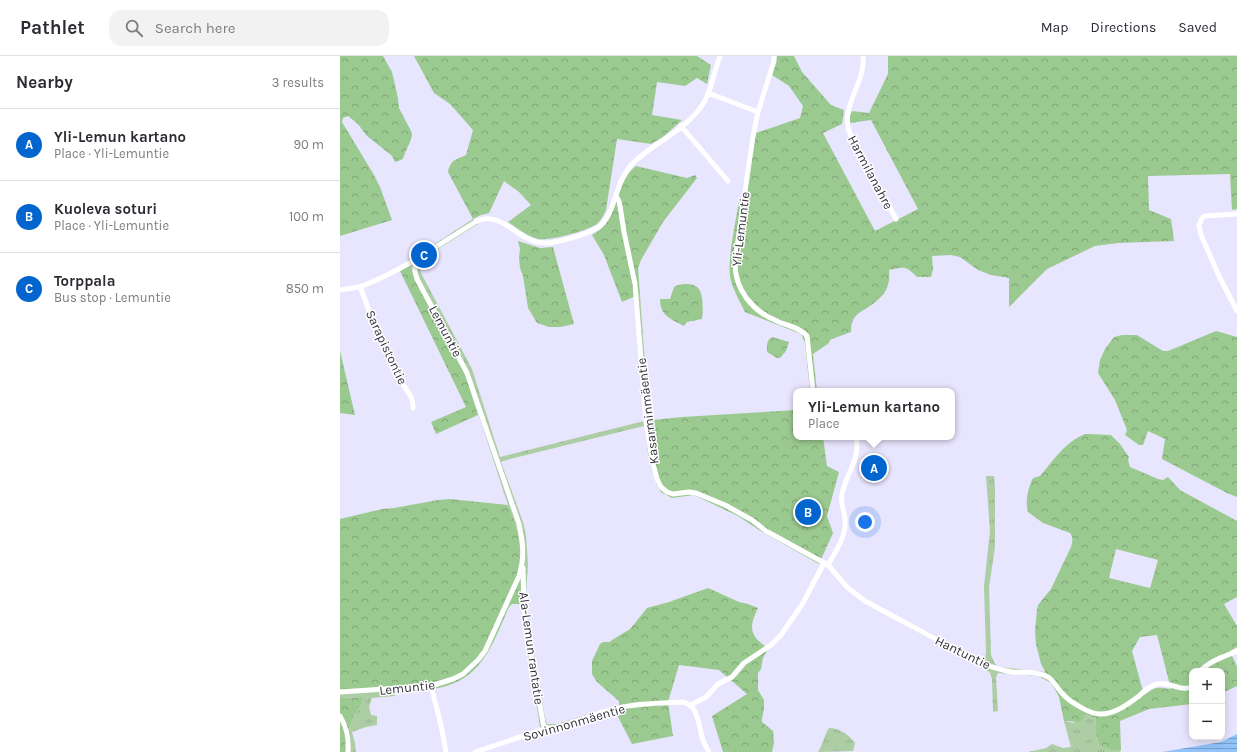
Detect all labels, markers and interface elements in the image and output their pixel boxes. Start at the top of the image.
search box [109,10,389,46]
text: Pathlet [20,17,85,39]
icon: search [123,17,145,39]
text: Search here [155,19,236,37]
text: Map [1041,19,1069,36]
text: Directions [1091,19,1156,36]
text: Saved [1178,19,1217,36]
text: Nearby [16,72,73,92]
text: 3 results [272,75,324,90]
text: Yli-Lemun kartano [54,128,186,146]
street label: Harmilanahre [845,133,896,212]
text: A [25,137,33,152]
text: 90 m [293,137,324,152]
text: Place · Yli-Lemuntie [54,146,169,161]
street label: Yli-Lemuntie [728,190,753,267]
text: Kuoleva soturi [54,200,157,218]
text: B [25,209,33,224]
text: 100 m [289,209,324,224]
text: Place · Yli-Lemuntie [54,218,169,233]
pin: C [411,240,437,270]
text: Torppala [54,272,115,290]
text: C [25,281,33,296]
text: 850 m [286,281,324,296]
text: Bus stop · Lemuntie [54,290,171,305]
street label: Lemuntie [426,303,465,360]
street label: Sarapistontie [363,308,410,387]
street label: Kasarminmäentie [633,357,661,465]
popup [793,388,955,440]
text: Yli-Lemun kartano [808,398,940,416]
text: Place [808,416,839,431]
pin: A [861,453,887,483]
pin: B [795,497,821,527]
your location [855,512,875,532]
street label: Ala-Lemun rantatie [516,591,547,706]
street label: Hantuntie [933,633,993,672]
map controls [1189,668,1225,740]
button: + [1189,668,1225,704]
street label: Lemuntie [378,677,436,698]
street label: Sovinnonmäentie [521,701,627,744]
button: − [1189,704,1225,740]

